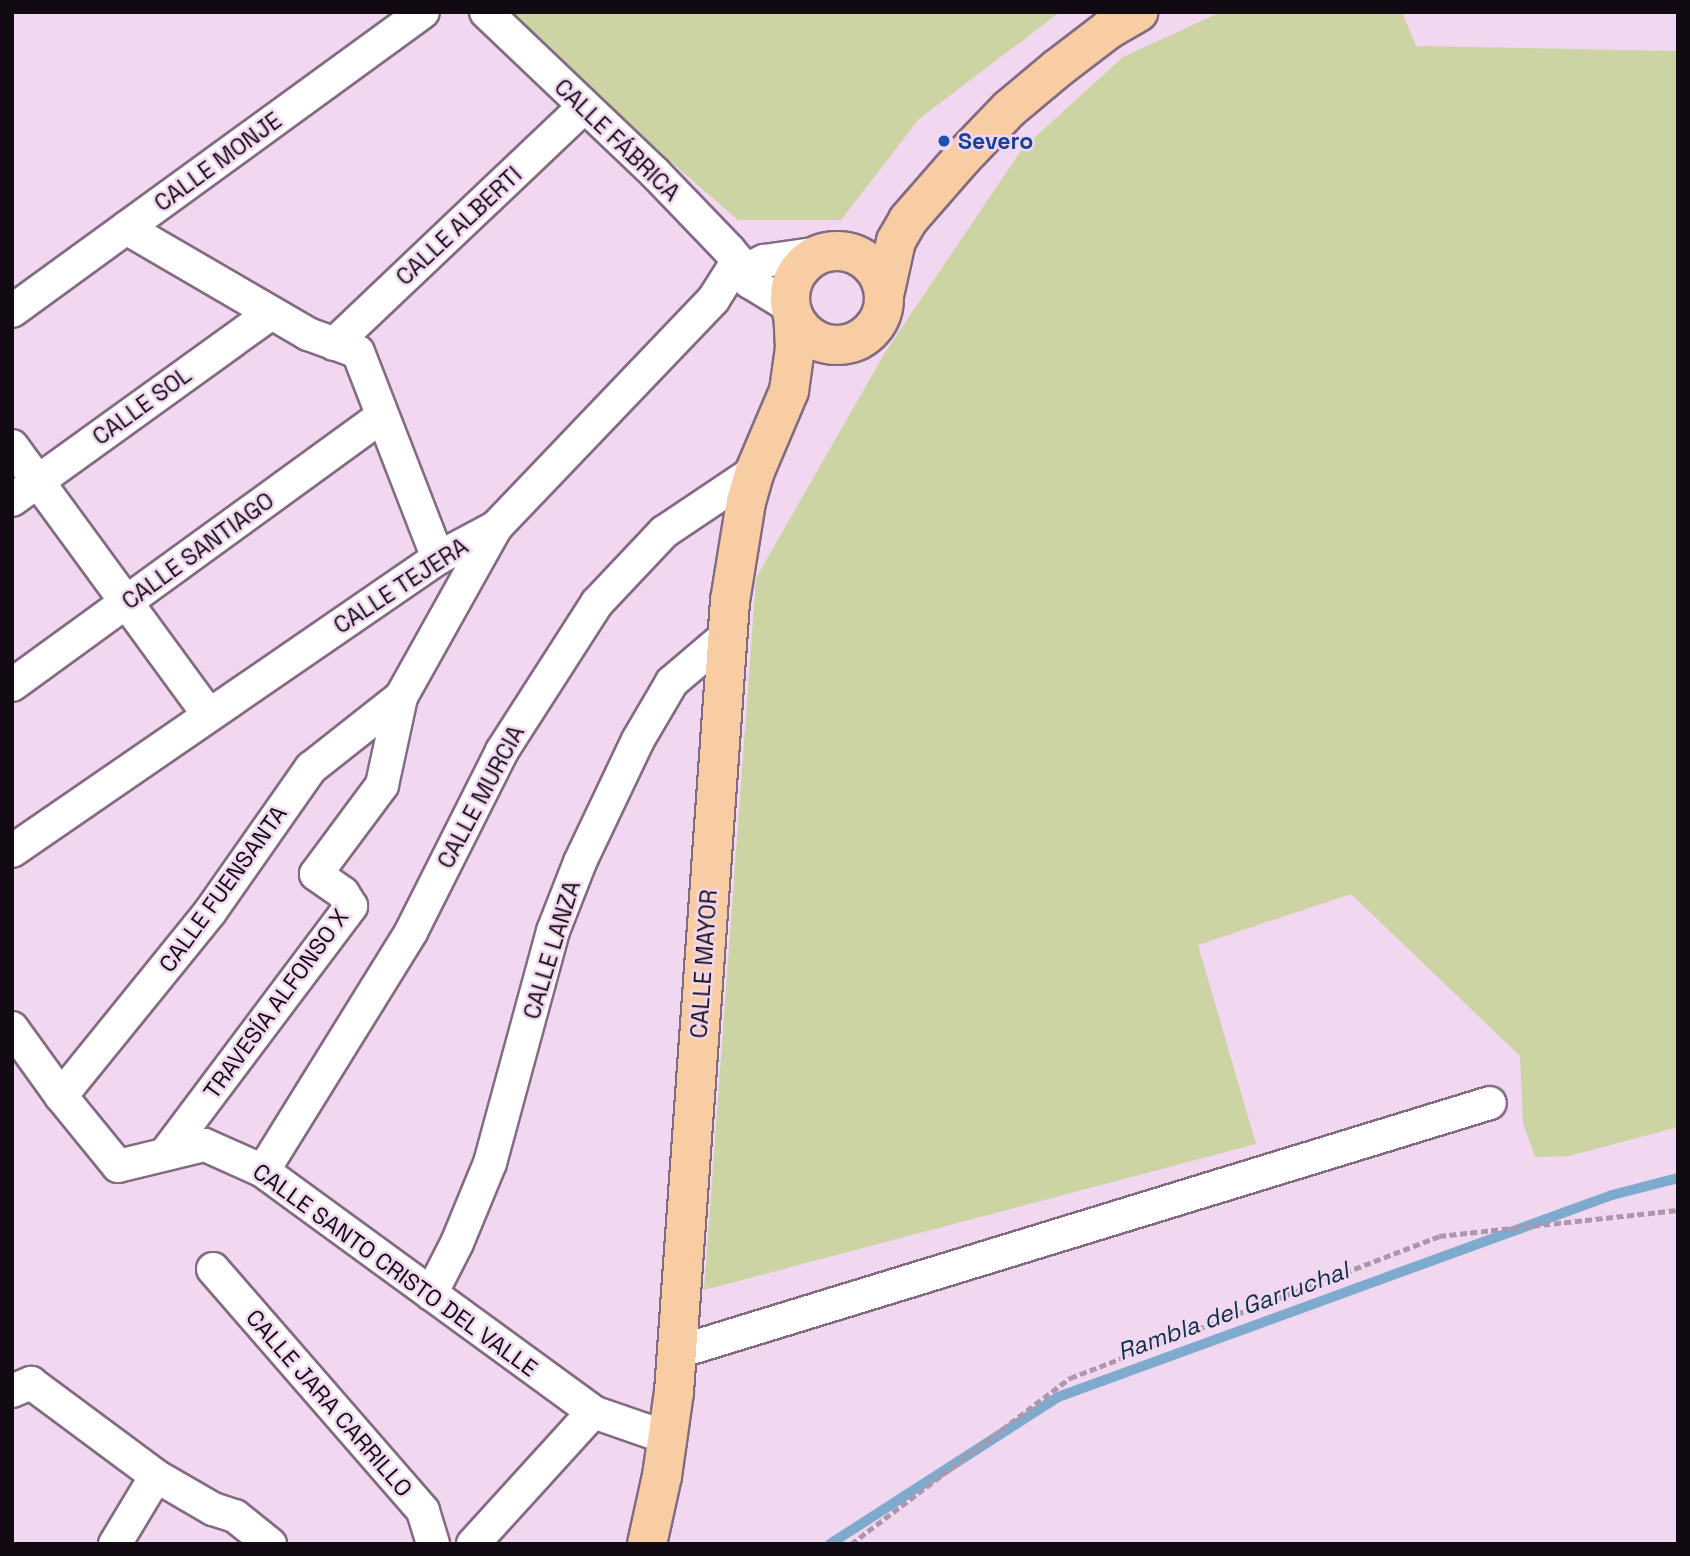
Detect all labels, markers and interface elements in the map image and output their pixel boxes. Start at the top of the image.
street label: CALLE FÁBRICA [549,73,685,207]
street label: CALLE MONJE [149,107,287,217]
place label: Severo [958,127,1033,155]
marker: Severo [936,133,952,149]
street label: CALLE ALBERTI [390,161,528,291]
street label: CALLE SOL [87,361,197,451]
street label: CALLE SANTIAGO [117,487,279,615]
street label: CALLE TEJERA [328,532,474,640]
street label: CALLE MURCIA [432,721,530,873]
street label: CALLE FUENSANTA [153,800,293,978]
street label: CALLE LANZA [518,878,586,1022]
street label: CALLE MAYOR [685,889,723,1039]
street label: TRAVESÍA ALFONSO X [198,903,354,1105]
street label: CALLE SANTO CRISTO DEL VALLE [247,1157,543,1383]
water label: Rambla del Garruchal [1114,1256,1352,1366]
street label: CALLE JARA CARRILLO [240,1304,418,1502]

